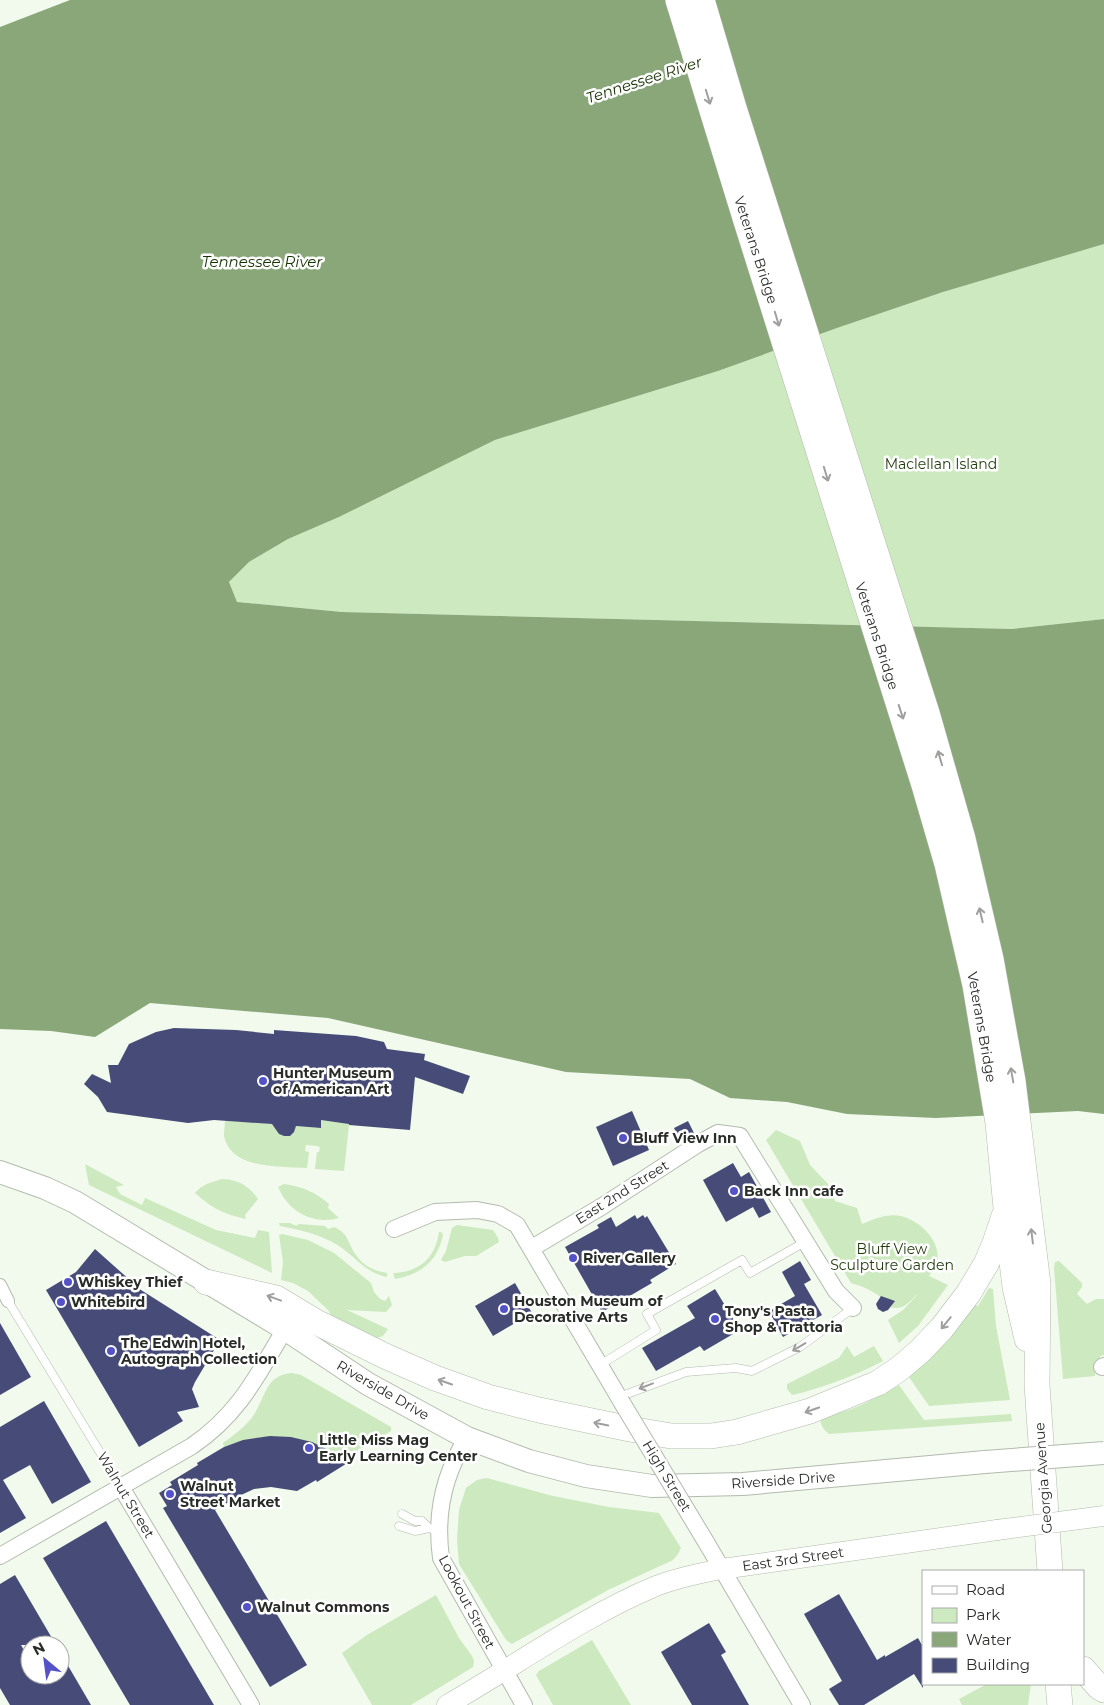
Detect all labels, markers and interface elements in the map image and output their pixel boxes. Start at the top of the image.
water label: Tennessee River [583,52,705,107]
one-way arrow [704,88,714,104]
street label: Veterans Bridge [730,194,782,306]
water label: Tennessee River [202,252,323,271]
one-way arrow [773,310,783,326]
park label: Maclellan Island [885,455,997,473]
one-way arrow [821,465,831,481]
street label: Veterans Bridge [851,580,903,692]
one-way arrow [897,704,907,720]
one-way arrow [934,750,944,766]
one-way arrow [976,908,985,924]
street label: Veterans Bridge [963,970,1001,1084]
place label: Hunter Museum of American Art [273,1064,392,1098]
one-way arrow [1006,1067,1016,1083]
marker: Hunter Museum of American Art [257,1075,269,1087]
place label: Bluff View Inn [633,1129,737,1147]
marker: Bluff View Inn [617,1132,629,1144]
street label: East 2nd Street [572,1156,672,1228]
place label: Back Inn cafe [744,1182,844,1200]
marker: Back Inn cafe [728,1185,740,1197]
one-way arrow [1027,1228,1037,1244]
park label: Bluff View Sculpture Garden [830,1240,954,1274]
place label: River Gallery [583,1249,676,1267]
marker: River Gallery [567,1252,579,1264]
place label: Whiskey Thief [78,1273,183,1291]
marker: Whiskey Thief [62,1276,74,1288]
place label: Houston Museum of Decorative Arts [514,1292,663,1326]
place label: Whitebird [71,1293,145,1311]
one-way arrow [267,1293,282,1302]
marker: Whitebird [55,1296,67,1308]
place label: Tony's Pasta Shop & Trattoria [725,1302,843,1336]
marker: Houston Museum of Decorative Arts [498,1303,510,1315]
marker: Tony's Pasta Shop & Trattoria [709,1313,721,1325]
one-way arrow [940,1316,951,1329]
place label: The Edwin Hotel, Autograph Collection [120,1334,277,1368]
one-way arrow [793,1342,807,1352]
marker: The Edwin Hotel, Autograph Collection [105,1345,117,1357]
street label: Riverside Drive [333,1356,433,1424]
one-way arrow [437,1377,453,1386]
one-way arrow [639,1382,654,1392]
one-way arrow [805,1406,820,1415]
one-way arrow [594,1419,610,1428]
street label: Georgia Avenue [1030,1422,1056,1534]
place label: Little Miss Mag Early Learning Center [319,1431,478,1465]
street label: High Street [639,1437,696,1515]
marker: Little Miss Mag Early Learning Center [303,1442,315,1454]
street label: Walnut Street [93,1449,159,1542]
street label: Riverside Drive [730,1467,836,1493]
place label: Walnut Street Market [180,1477,280,1511]
marker: Walnut Street Market [164,1488,176,1500]
street label: East 3rd Street [741,1543,845,1575]
street label: Lookout Street [435,1552,499,1652]
legend [922,1570,1084,1685]
text: Road [966,1580,1005,1599]
place label: Walnut Commons [257,1598,390,1616]
marker: Walnut Commons [241,1601,253,1613]
text: Park [966,1605,1000,1624]
text: Water [966,1630,1012,1649]
north arrow [20,1635,70,1685]
text: N [29,1638,48,1659]
text: Building [966,1655,1030,1674]

